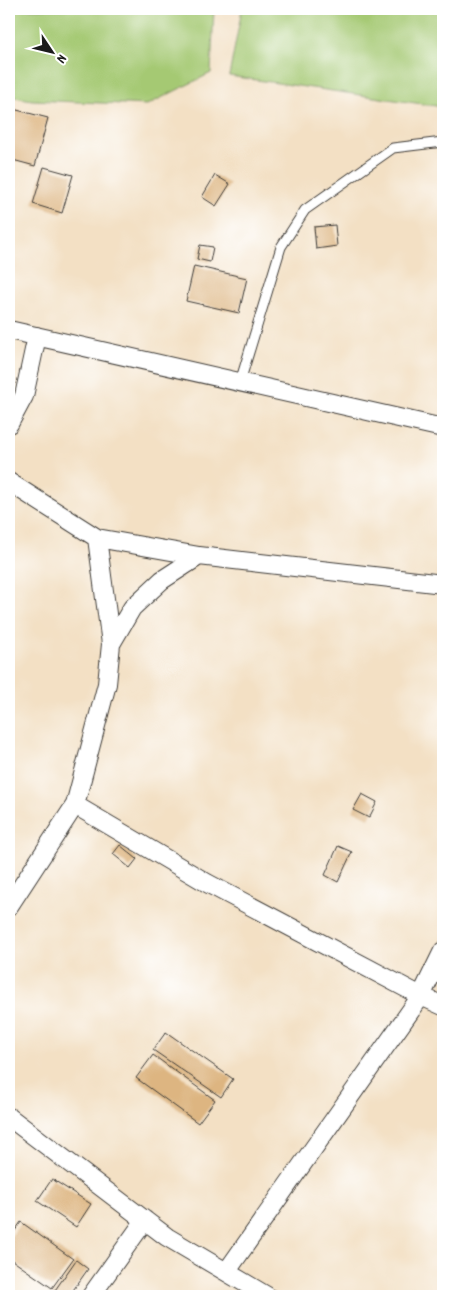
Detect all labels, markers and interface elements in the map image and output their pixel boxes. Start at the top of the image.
north arrow [28,28,78,78]
text: N [51,50,71,67]

